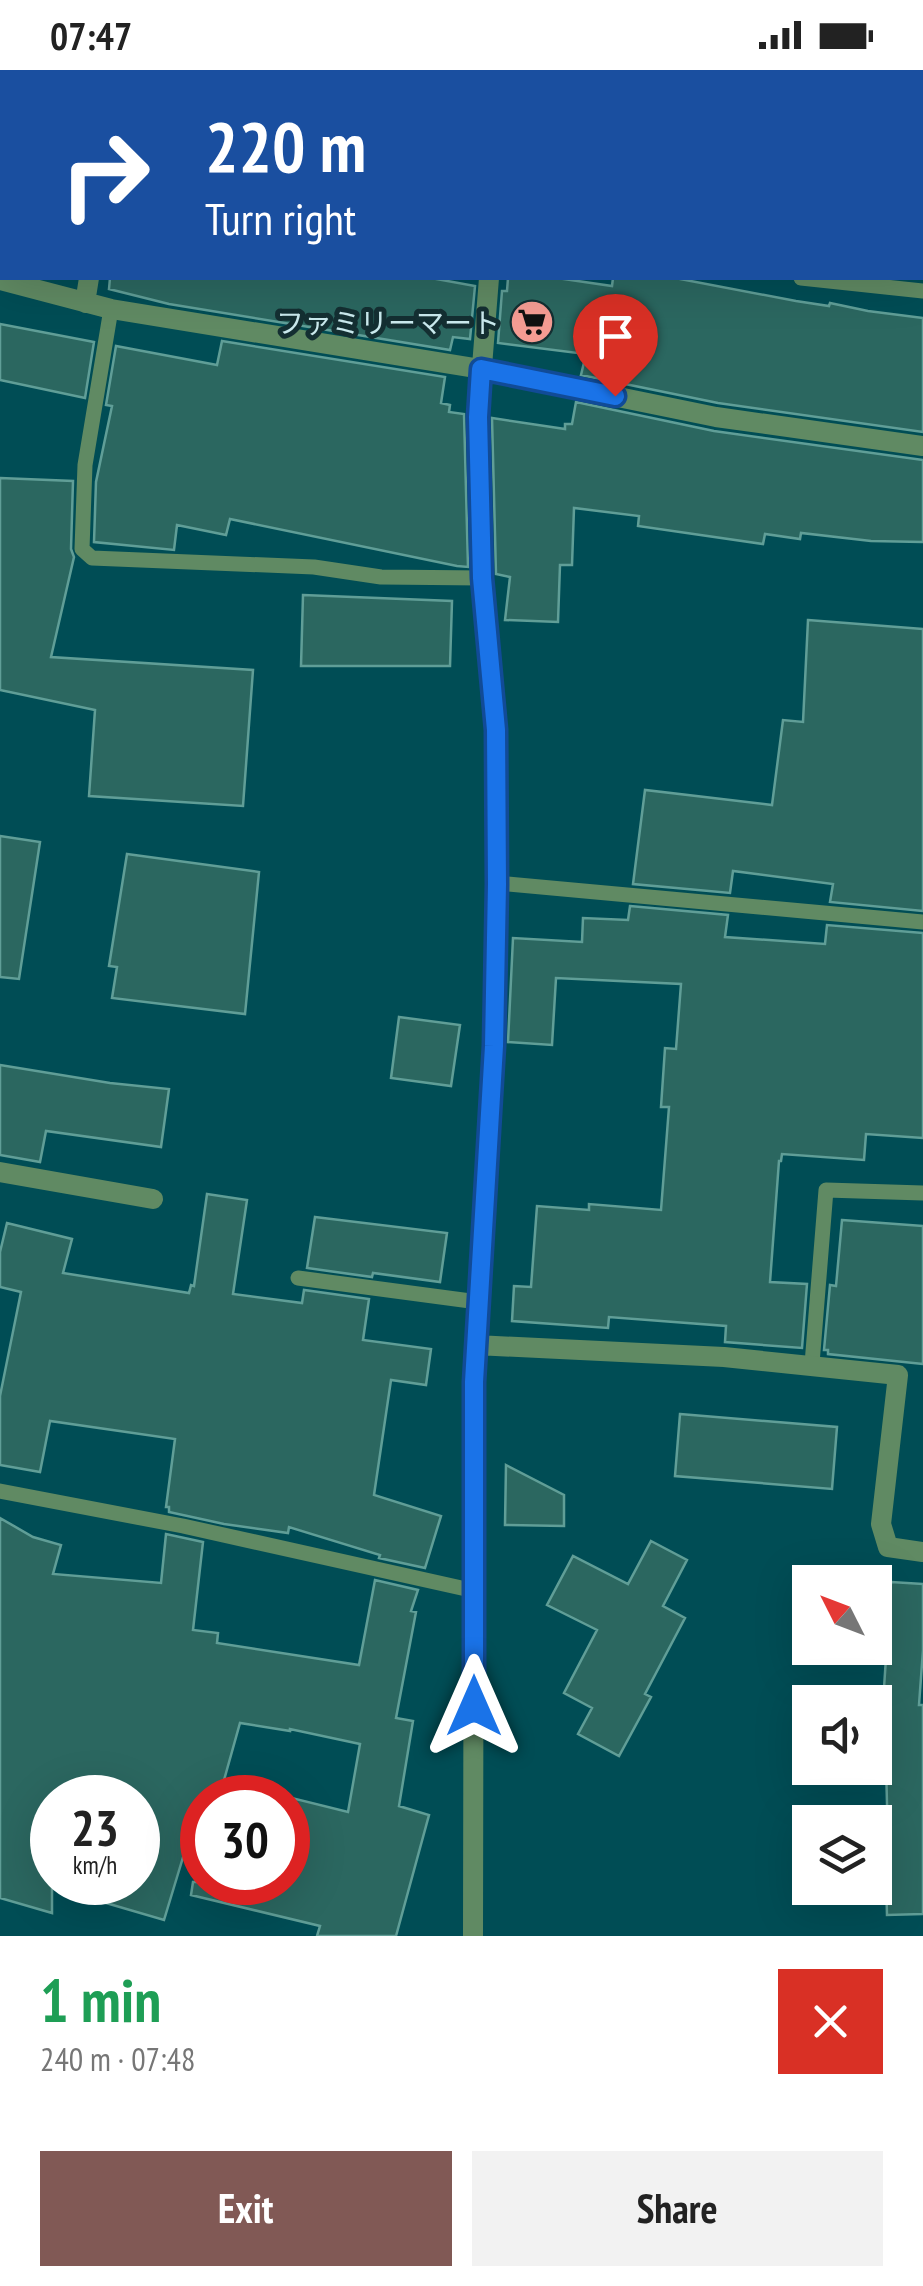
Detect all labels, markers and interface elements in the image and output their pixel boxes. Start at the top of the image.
text: 07:47 [50,11,132,60]
text: 220 m [205,101,366,191]
icon: right [40,110,170,240]
text: Turn right [205,189,356,247]
pin [573,294,658,397]
supermarket icon: ファミリーマート [509,299,555,345]
place label: ファミリーマート [276,304,500,341]
icon: arrive [588,309,643,364]
north arrow [792,1565,892,1665]
map controls [792,1565,892,1905]
position arrow [422,1654,526,1758]
button: sound [792,1685,892,1785]
speed limit sign: 30 [180,1775,310,1905]
text: 23 [71,1795,119,1860]
button: layers [792,1805,892,1905]
text: km/h [73,1849,117,1881]
text: 1 min [40,1961,161,2039]
button: close [778,1969,883,2074]
text: 240 m · 07:48 [40,2038,195,2080]
button: Exit [40,2151,452,2266]
button: Share [472,2151,883,2266]

